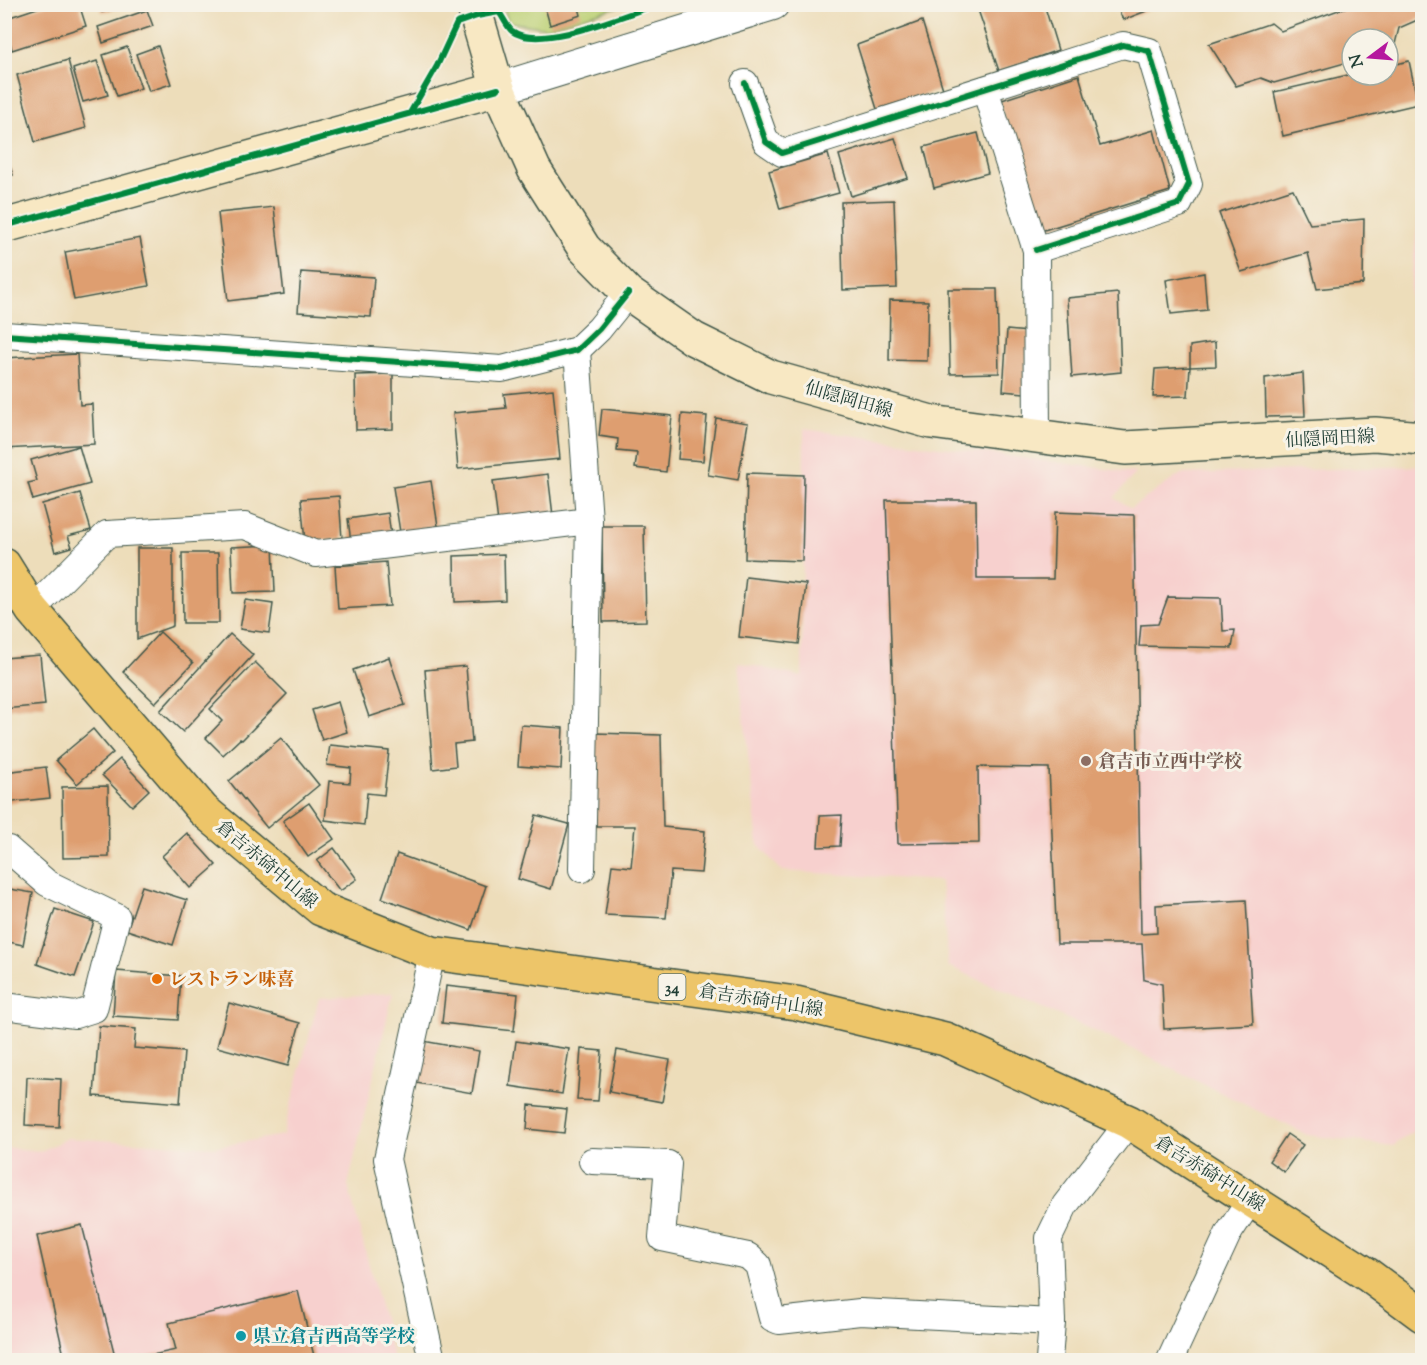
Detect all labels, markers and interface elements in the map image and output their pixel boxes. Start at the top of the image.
north arrow [1340,27,1400,87]
text: N [1345,51,1371,70]
street label: 仙隠岡田線 [802,376,895,426]
street label: 仙隠岡田線 [1284,425,1376,455]
place label: 倉吉市立西中学校 [1098,750,1242,776]
marker: 倉吉市立西中学校 [1079,754,1093,768]
street label: 倉吉赤碕中山線 [209,815,322,916]
place label: レストラン味喜 [169,968,294,994]
marker: レストラン味喜 [150,972,164,986]
road number: 34 [658,974,686,1000]
street label: 倉吉赤碕中山線 [696,979,825,1025]
street label: 倉吉赤碕中山線 [1149,1130,1269,1219]
place label: 県立倉吉西高等学校 [253,1325,415,1351]
marker: 県立倉吉西高等学校 [234,1329,248,1343]

